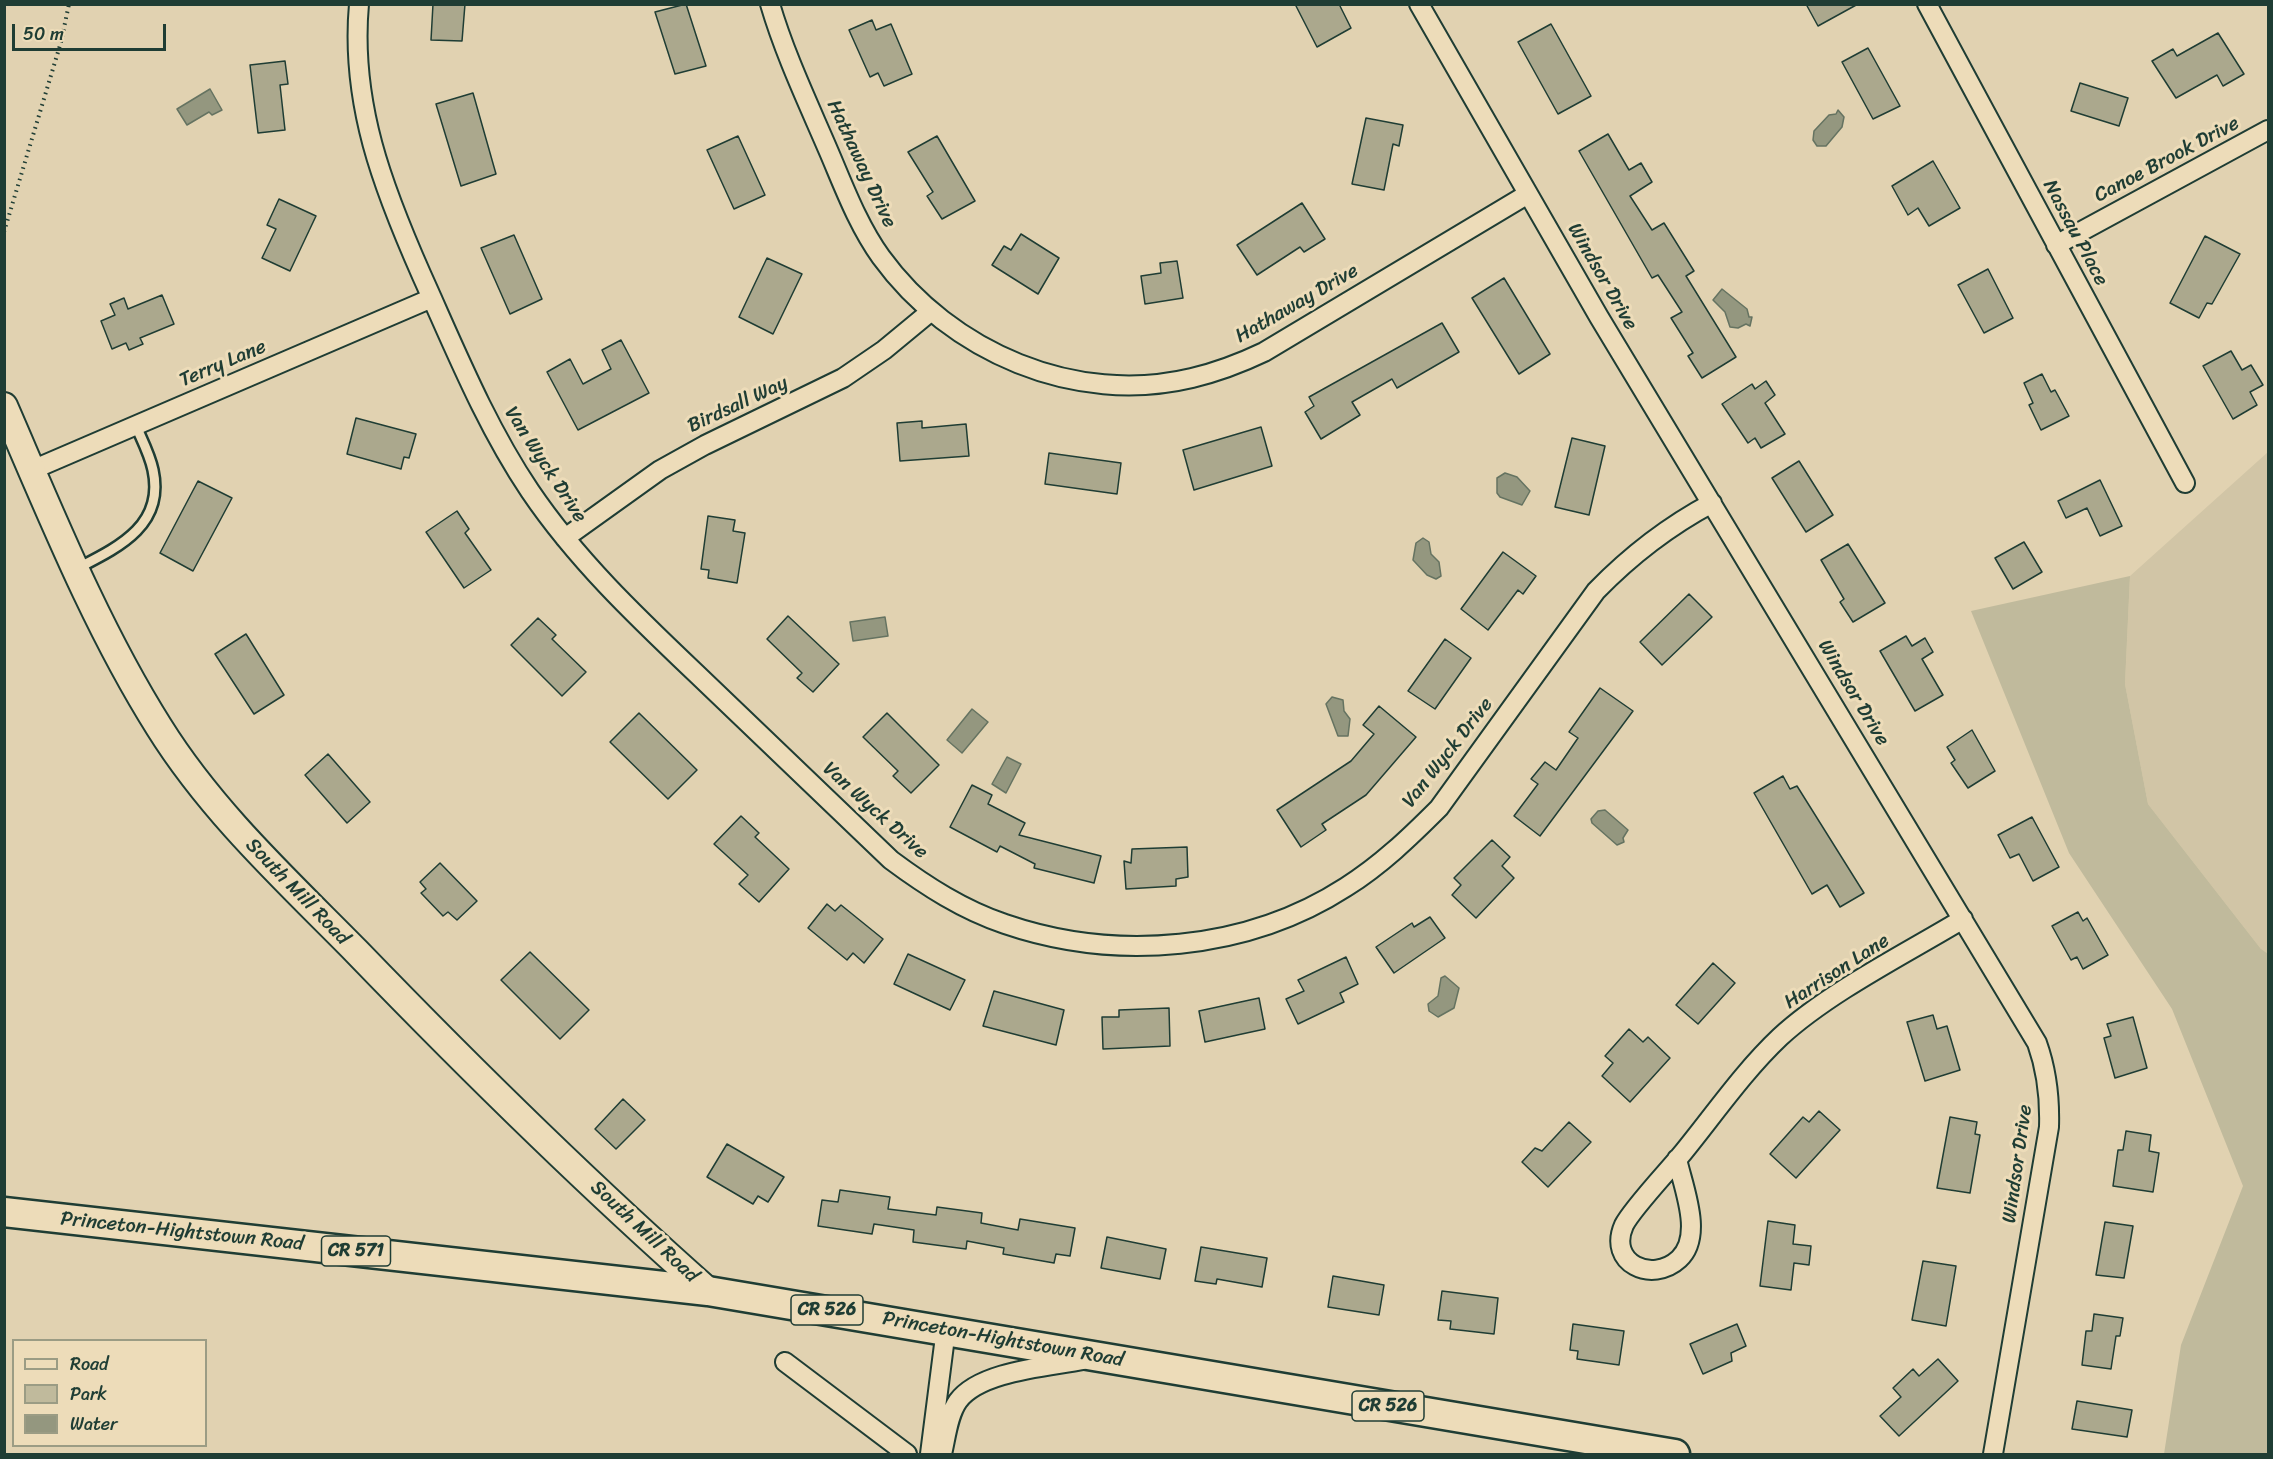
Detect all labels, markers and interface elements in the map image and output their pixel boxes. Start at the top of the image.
scale bar [15,12,170,50]
text: 50 m [23,18,64,50]
street label: Hathaway Drive [821,96,901,232]
street label: Canoe Brook Drive [2091,112,2243,208]
street label: Nassau Place [2037,176,2113,290]
street label: Windsor Drive [1562,219,1642,335]
street label: Hathaway Drive [1231,259,1363,349]
street label: Terry Lane [176,335,270,393]
street label: Birdsall Way [684,371,792,439]
street label: Van Wyck Drive [499,403,591,527]
street label: Windsor Drive [1812,636,1894,750]
street label: Van Wyck Drive [1397,693,1499,813]
street label: Van Wyck Drive [817,757,933,865]
street label: South Mill Road [240,834,354,950]
street label: Harrison Lane [1780,929,1894,1015]
street label: Windsor Drive [1998,1103,2038,1225]
street label: South Mill Road [585,1176,703,1288]
street label: Princeton-Hightstown Road [59,1207,305,1257]
road number: CR 571 [322,1236,391,1266]
road number: CR 526 [791,1295,863,1325]
street label: Princeton-Hightstown Road [881,1307,1125,1373]
legend [12,1339,207,1447]
text: Road [70,1348,109,1380]
text: Park [70,1378,107,1410]
road number: CR 526 [1352,1391,1424,1421]
text: Water [70,1408,117,1440]

